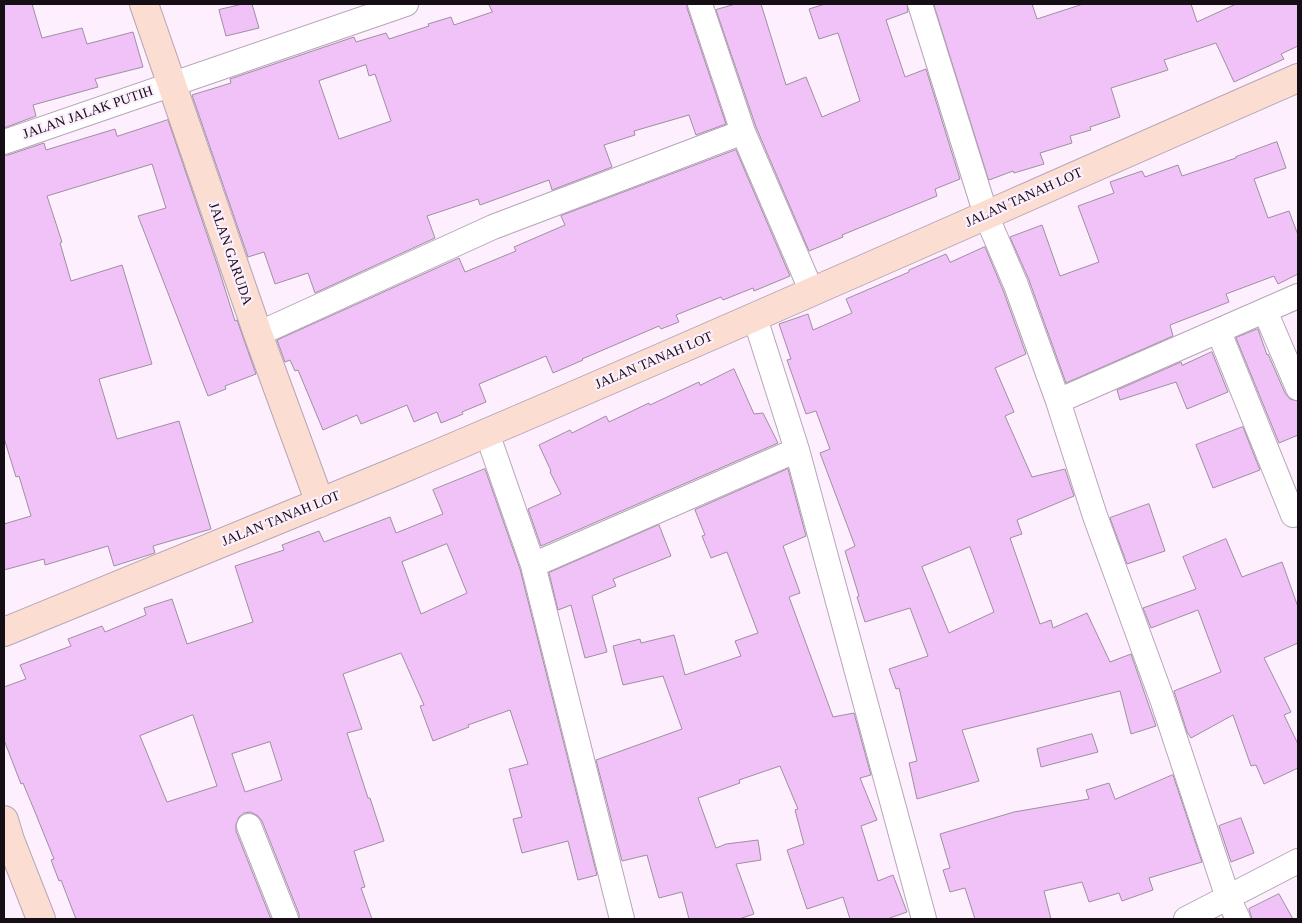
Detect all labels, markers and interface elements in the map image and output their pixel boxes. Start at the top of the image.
street label: JALAN JALAK PUTIH [21,83,155,143]
street label: JALAN TANAH LOT [963,165,1085,231]
street label: JALAN GARUDA [205,200,255,308]
street label: JALAN TANAH LOT [593,329,715,393]
street label: JALAN TANAH LOT [219,488,343,550]

